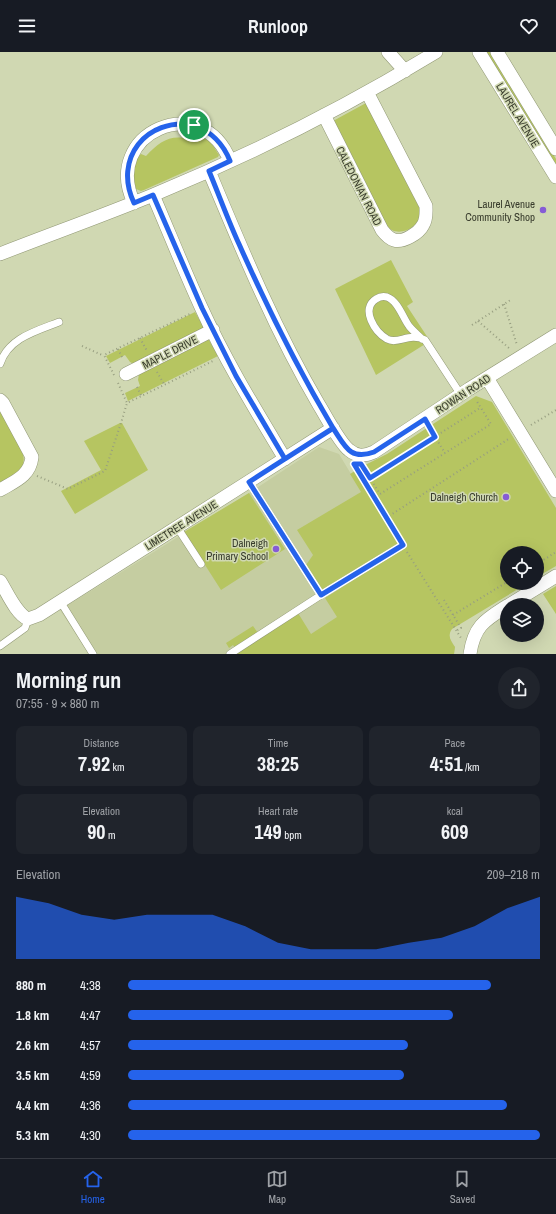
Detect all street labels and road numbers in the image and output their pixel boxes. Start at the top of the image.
street label: LAUREL AVENUE [493,80,543,150]
street label: CALEDONIAN ROAD [333,144,385,228]
street label: MAPLE DRIVE [140,332,200,372]
street label: ROWAN ROAD [433,371,493,417]
street label: LIMETREE AVENUE [142,497,220,553]

